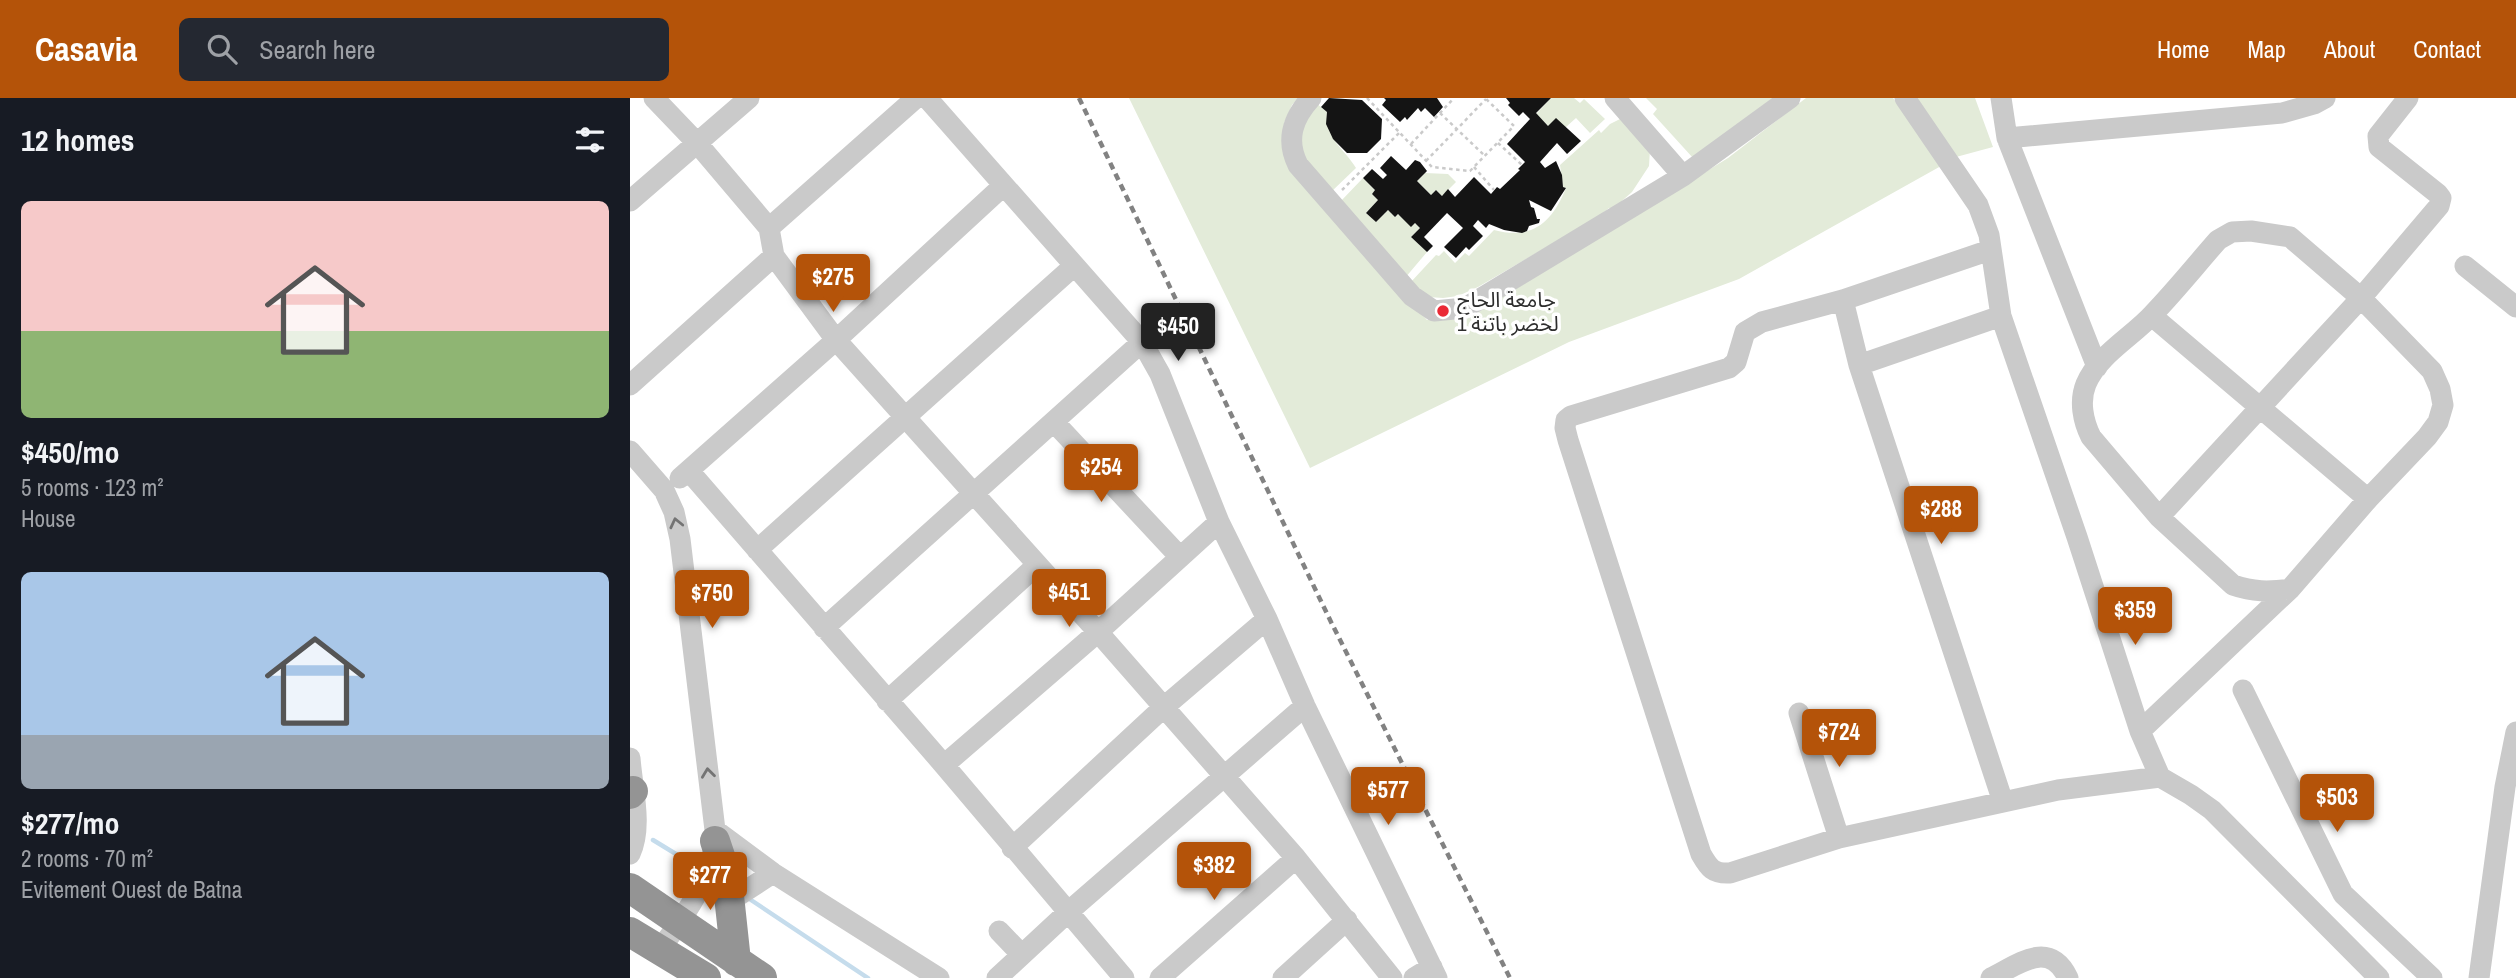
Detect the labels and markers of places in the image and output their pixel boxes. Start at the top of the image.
pin: $275 [792,254,874,314]
place label: جامعة الحاج لخضر باتنة 1 [1457,285,1559,338]
pin: $450 [1137,303,1219,363]
marker: جامعة الحاج لخضر باتنة 1 [1435,303,1451,319]
pin: $254 [1060,444,1142,504]
pin: $288 [1900,486,1982,546]
pin: $750 [671,570,753,630]
pin: $451 [1028,570,1110,629]
pin: $359 [2094,588,2176,647]
pin: $724 [1798,710,1880,769]
pin: $577 [1347,768,1429,827]
pin: $503 [2296,774,2378,834]
pin: $382 [1173,842,1255,902]
pin: $277 [669,852,751,912]

